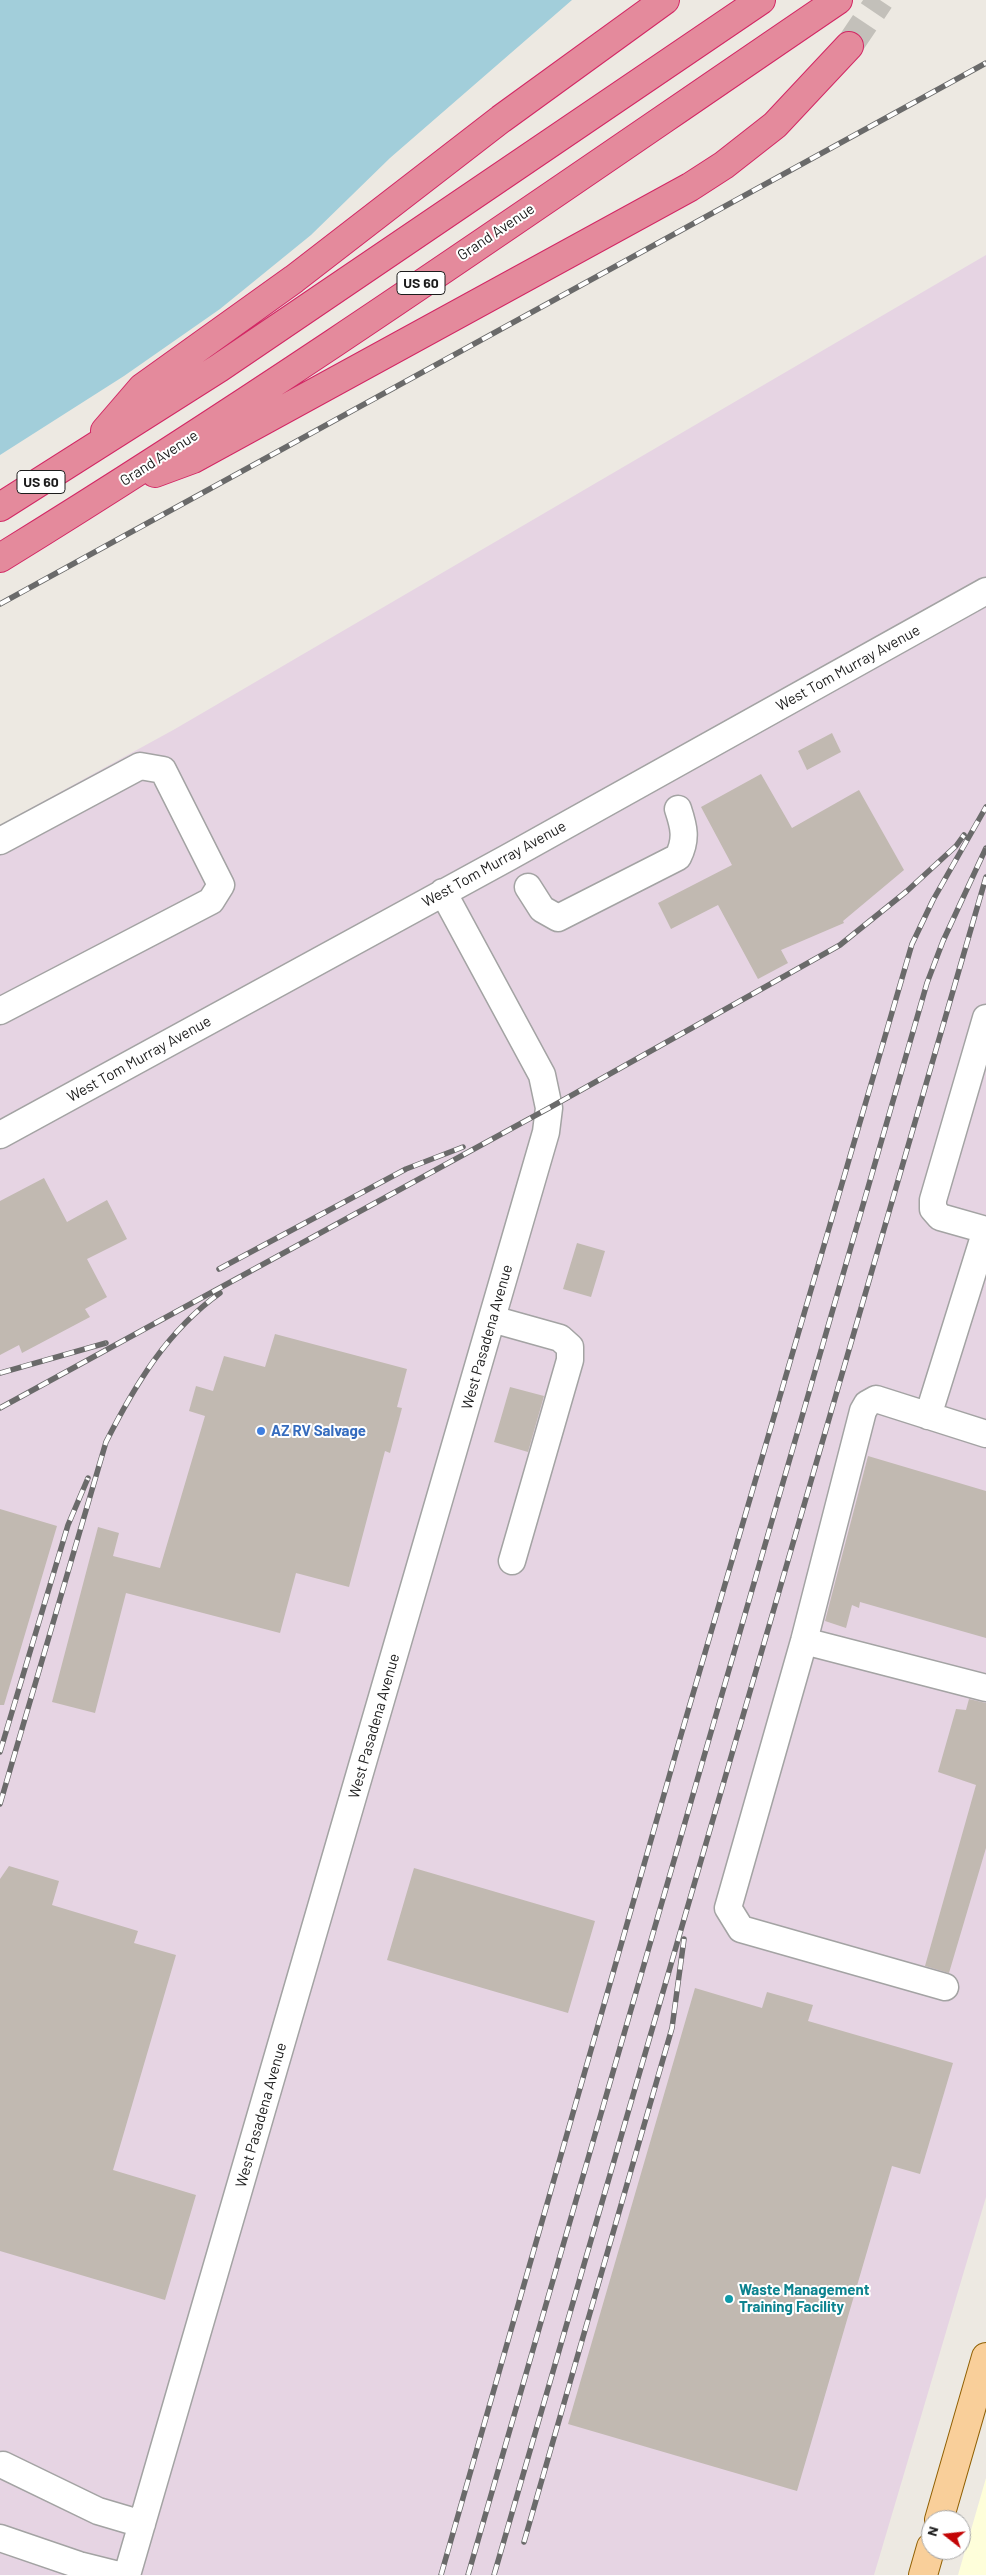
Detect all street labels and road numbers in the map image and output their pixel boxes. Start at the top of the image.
street label: Grand Avenue [454,200,538,264]
road number: US 60 [397,272,445,294]
street label: Grand Avenue [117,426,201,490]
road number: US 60 [17,471,65,494]
street label: West Tom Murray Avenue [773,621,923,715]
street label: West Tom Murray Avenue [419,817,569,911]
street label: West Tom Murray Avenue [64,1012,214,1106]
street label: West Pasadena Avenue [458,1262,516,1412]
street label: West Pasadena Avenue [345,1651,403,1801]
street label: West Pasadena Avenue [232,2040,290,2190]

